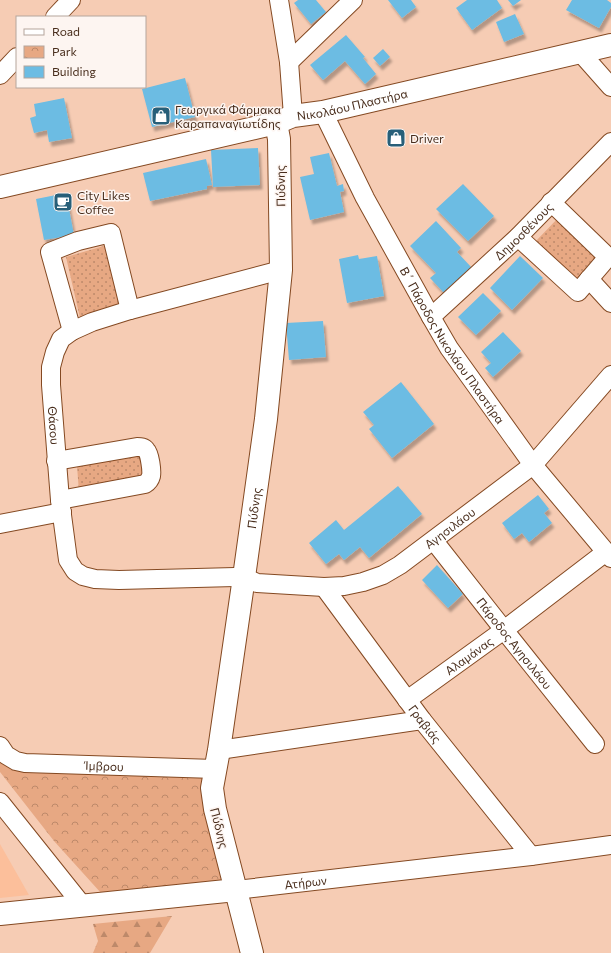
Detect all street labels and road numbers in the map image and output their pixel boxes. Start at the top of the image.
street label: Νικολάου Πλαστήρα [296,86,409,122]
street label: Πύδνης [273,165,287,207]
street label: Δημοσθένους [491,199,555,263]
street label: Β΄ Πάροδος Νικολάου Πλαστήρα [397,264,508,426]
street label: Θάσου [46,406,63,445]
street label: Πύδνης [244,486,263,530]
street label: Αγησιλάου [422,504,478,551]
street label: Πάροδος Αγησιλάου [474,595,555,692]
street label: Αλαμάνας [442,634,495,677]
street label: Γραβιάς [406,702,444,745]
street label: Ίμβρου [84,758,124,773]
street label: Πύδνης [208,806,232,850]
street label: Ατήρων [284,873,327,891]

